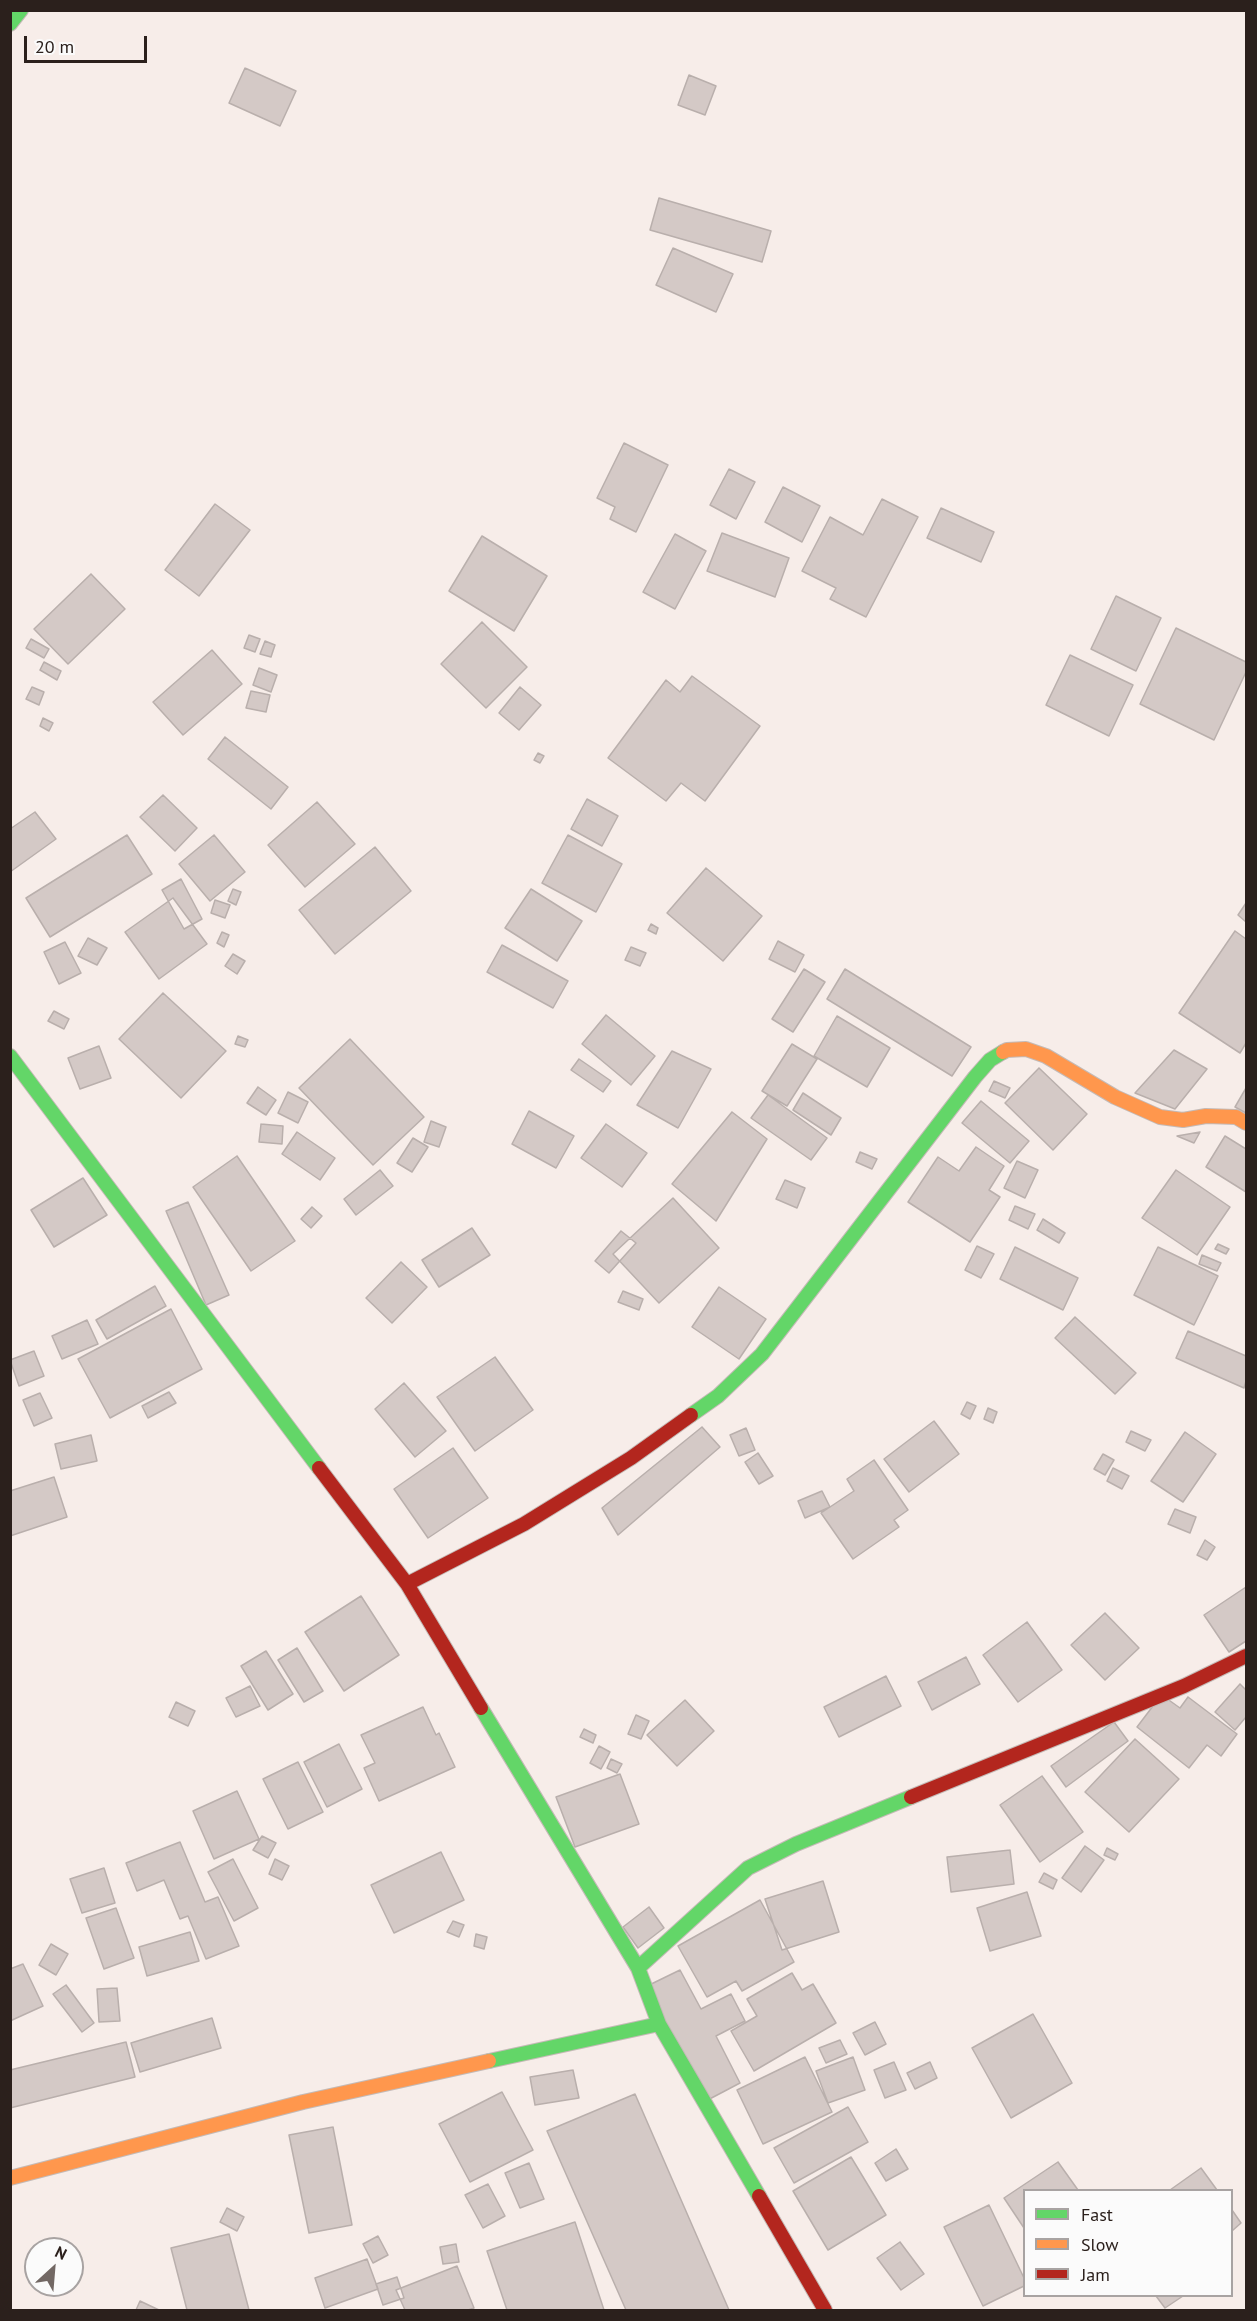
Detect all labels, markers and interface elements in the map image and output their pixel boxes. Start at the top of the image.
scale bar [27,24,150,62]
text: 20 m [35,35,74,58]
legend [1023,2189,1233,2297]
text: Fast [1081,2203,1113,2226]
text: Slow [1081,2233,1119,2256]
north arrow [24,2237,84,2297]
text: N [52,2241,70,2264]
text: Jam [1081,2263,1110,2286]

